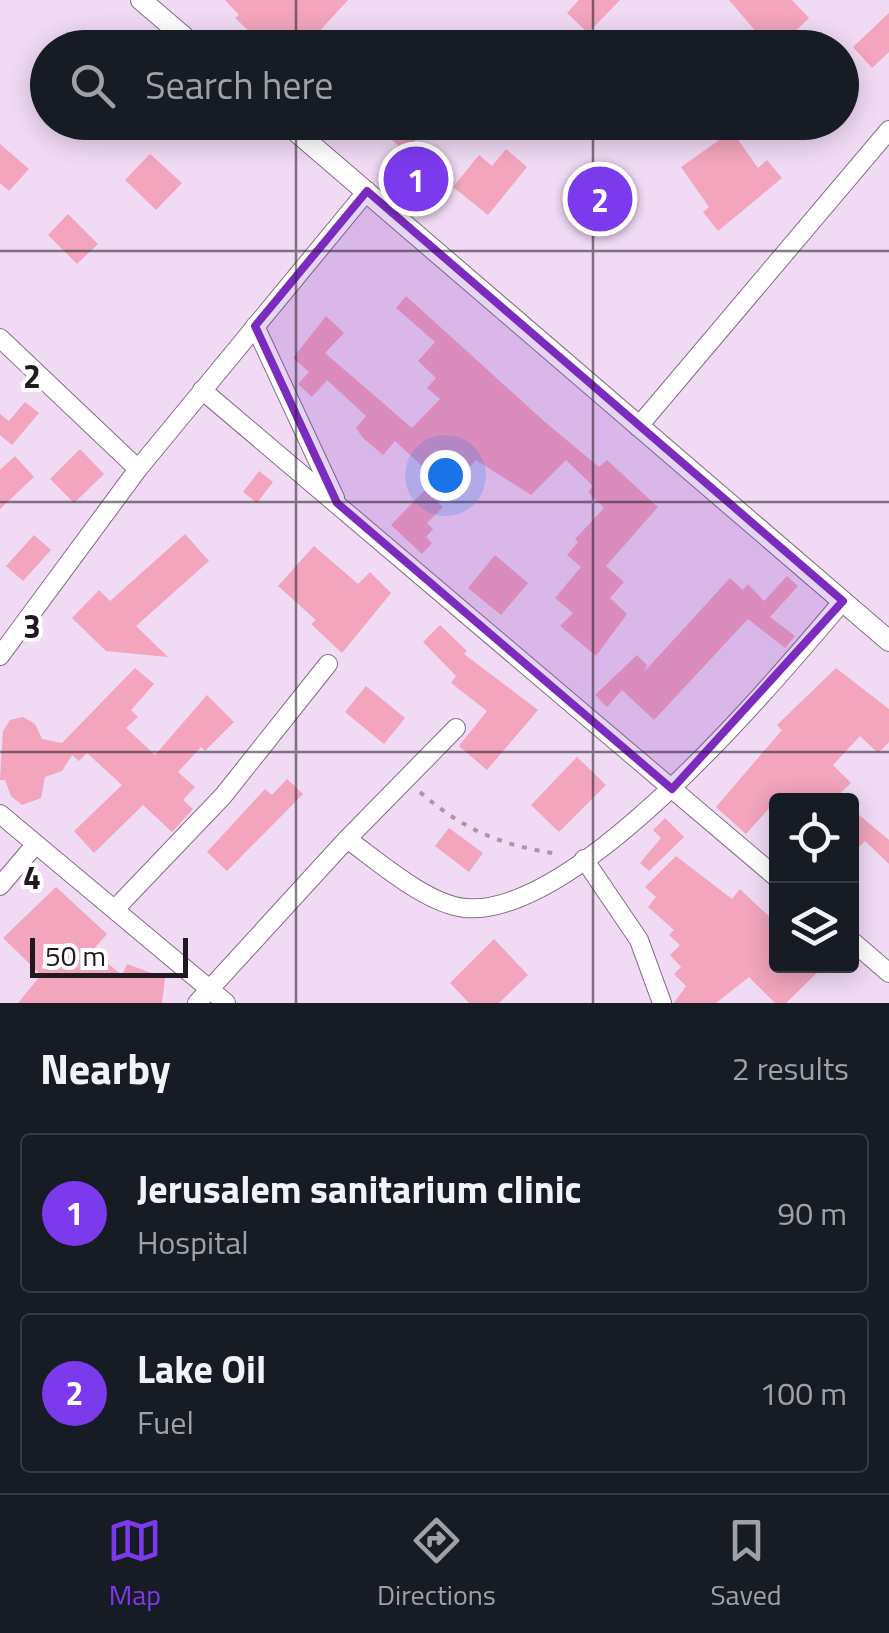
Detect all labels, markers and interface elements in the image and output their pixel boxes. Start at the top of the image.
search box [30,30,859,140]
text: Search here [145,56,333,114]
icon: search [65,58,120,113]
pin: 1 [384,142,448,216]
pin: 2 [568,162,632,236]
text: 2 [23,352,41,400]
your location [420,450,471,501]
text: 3 [23,602,41,650]
map controls [769,793,859,973]
button: locate [769,793,859,883]
text: 4 [23,853,41,901]
button: layers [769,883,859,973]
scale bar [30,933,188,978]
text: 50 m [45,934,106,977]
text: Nearby [40,1036,171,1100]
text: 2 results [732,1044,849,1092]
text: Jerusalem sanitarium clinic [137,1160,581,1218]
text: 1 [66,1189,83,1237]
text: 90 m [777,1189,847,1237]
text: Hospital [137,1218,249,1266]
text: Lake Oil [137,1340,266,1398]
text: 2 [66,1369,83,1417]
text: 100 m [759,1369,847,1417]
text: Fuel [137,1398,194,1446]
tab: Map [107,1513,162,1616]
tab: Directions [377,1513,496,1616]
tab: Saved [710,1513,782,1616]

